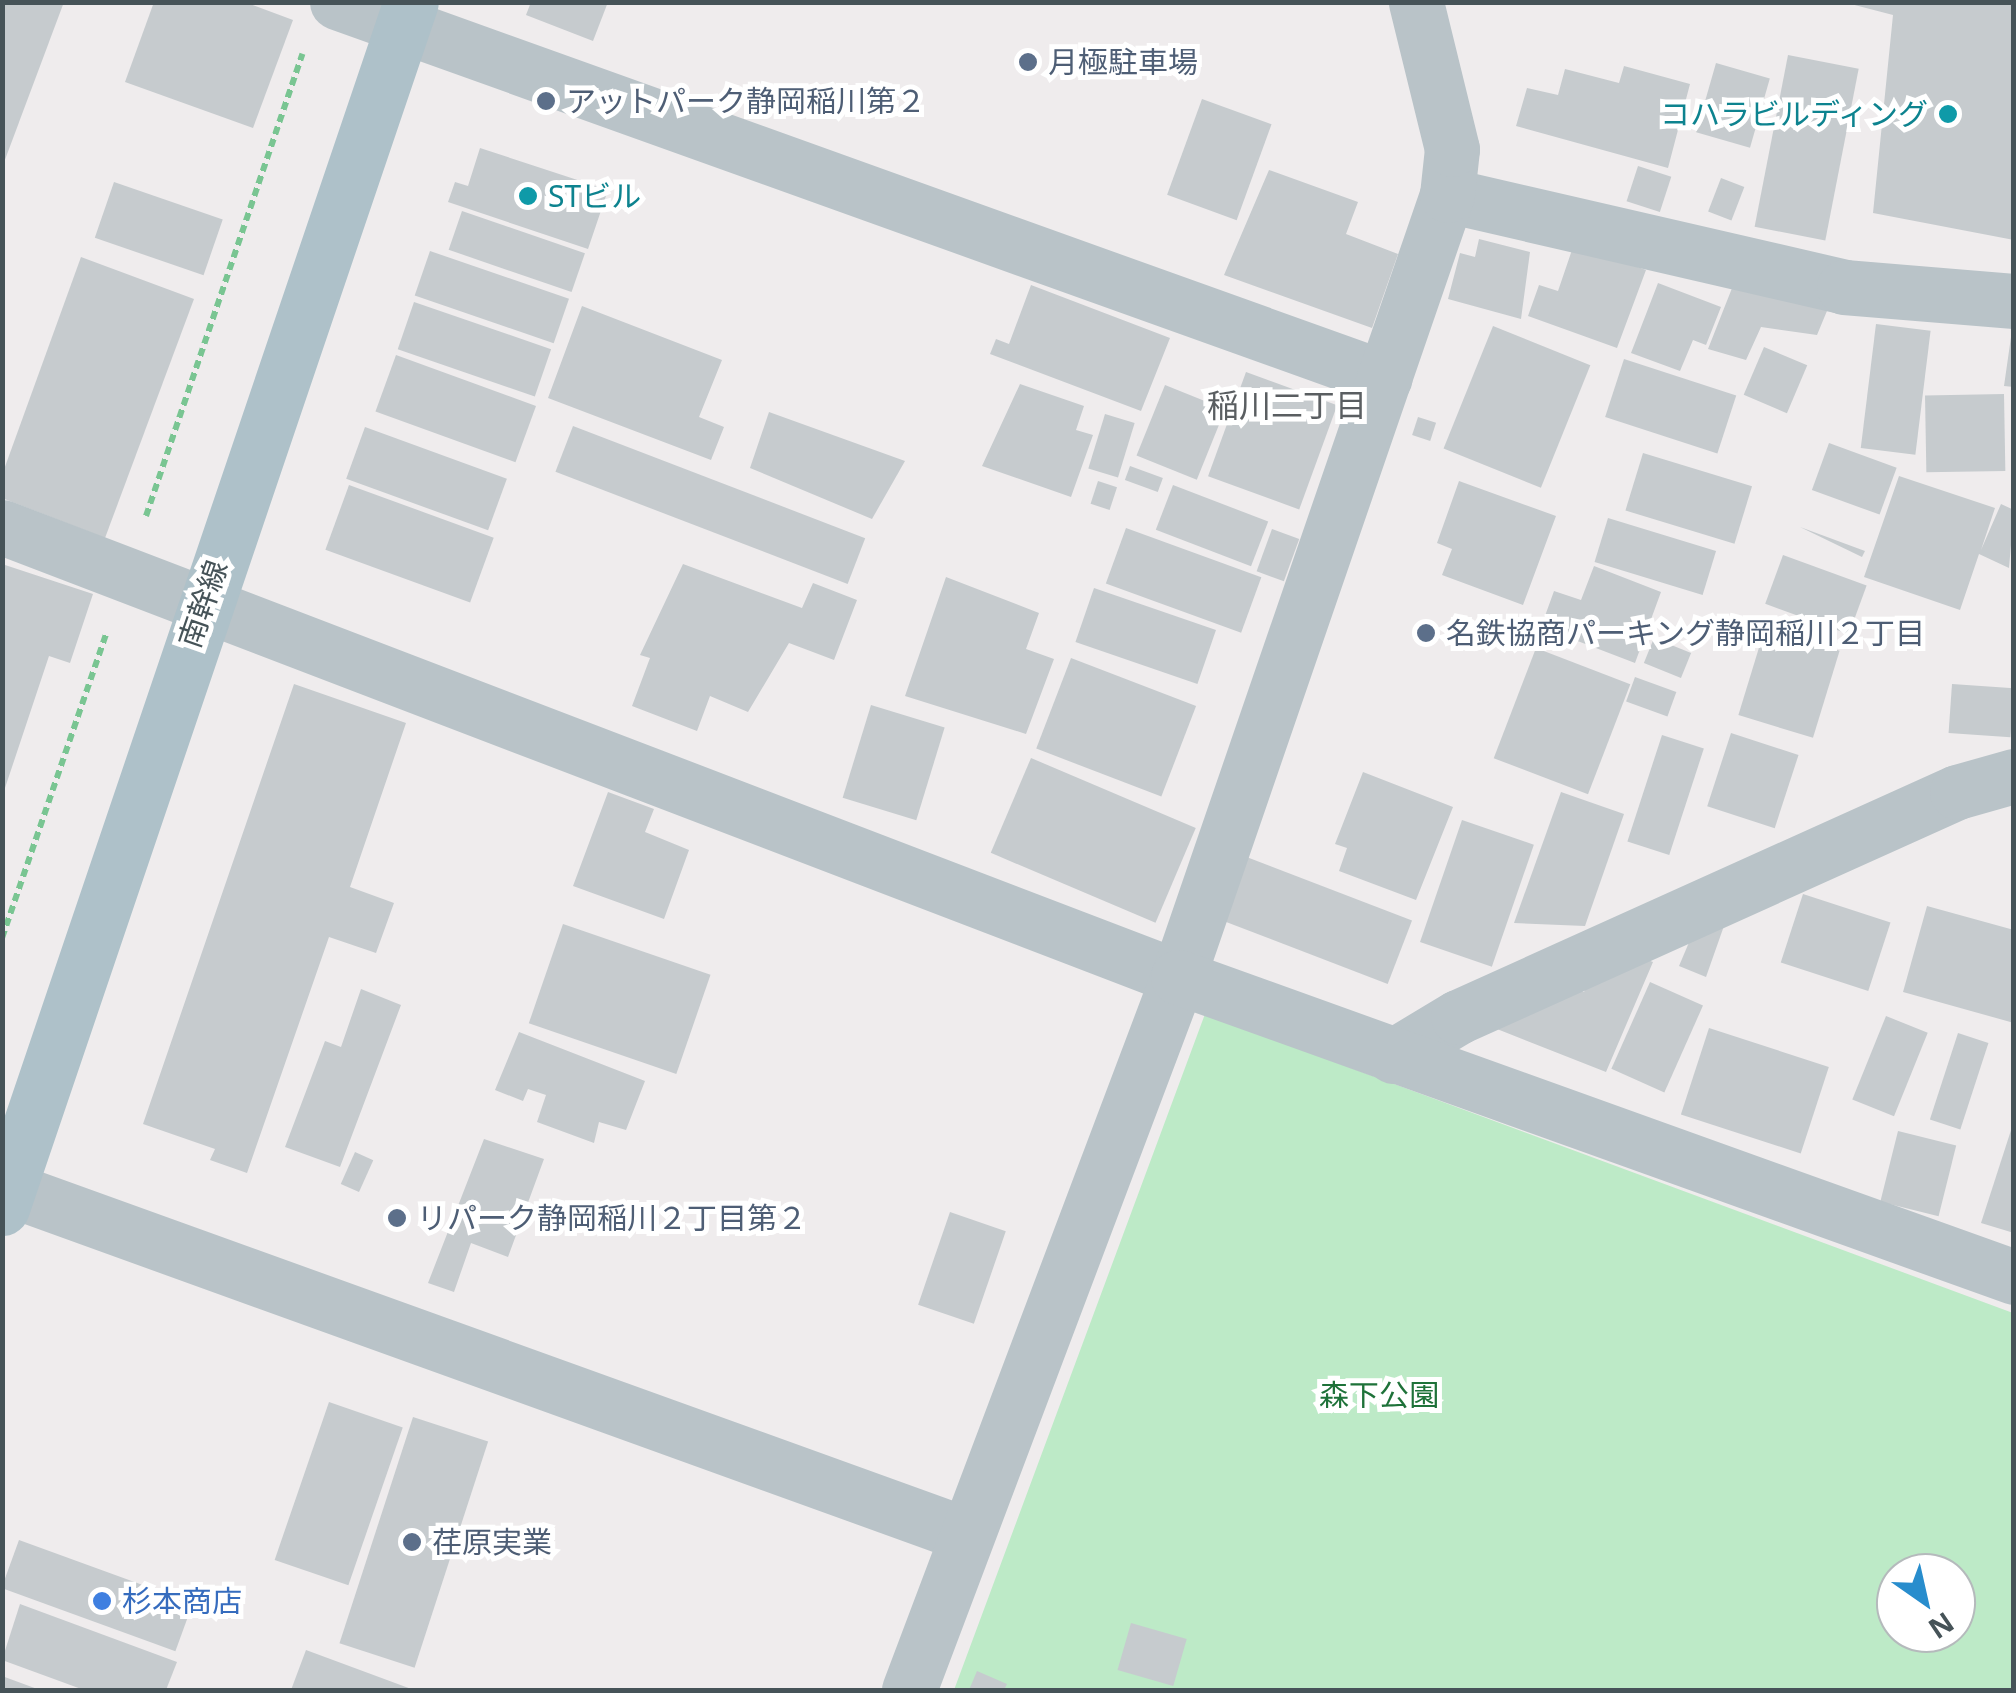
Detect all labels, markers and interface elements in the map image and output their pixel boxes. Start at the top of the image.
place label: 月極駐車場 [1048,44,1198,80]
marker: 月極駐車場 [1017,51,1039,73]
place label: アットパーク静岡稲川第２ [566,83,926,119]
marker: アットパーク静岡稲川第２ [535,90,557,112]
place label: コハラビルディング [1658,96,1928,132]
marker: コハラビルディング [1937,103,1959,125]
place label: STビル [548,178,641,214]
marker: STビル [517,185,539,207]
district label: 稲川二丁目 [1207,386,1367,424]
street label: 南幹線 [171,556,235,652]
place label: 名鉄協商パーキング静岡稲川２丁目 [1446,615,1926,651]
marker: 名鉄協商パーキング静岡稲川２丁目 [1415,622,1437,644]
place label: リパーク静岡稲川２丁目第２ [417,1200,807,1236]
marker: リパーク静岡稲川２丁目第２ [386,1207,408,1229]
park label: 森下公園 [1319,1377,1439,1413]
place label: 荏原実業 [432,1524,552,1560]
marker: 荏原実業 [401,1531,423,1553]
north arrow [1876,1553,1976,1653]
place label: 杉本商店 [122,1583,242,1619]
marker: 杉本商店 [91,1590,113,1612]
text: N [1922,1604,1962,1648]

